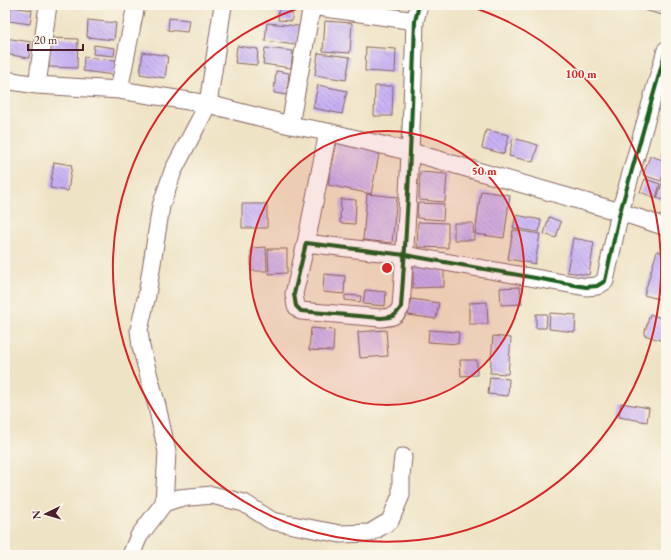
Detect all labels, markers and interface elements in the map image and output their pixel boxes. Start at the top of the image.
scale bar [28,26,83,52]
text: 20 m [34,32,58,48]
text: 100 m [565,66,597,82]
text: 50 m [471,163,497,179]
centre of rings [380,261,394,275]
north arrow [26,494,66,534]
text: N [29,510,43,520]

